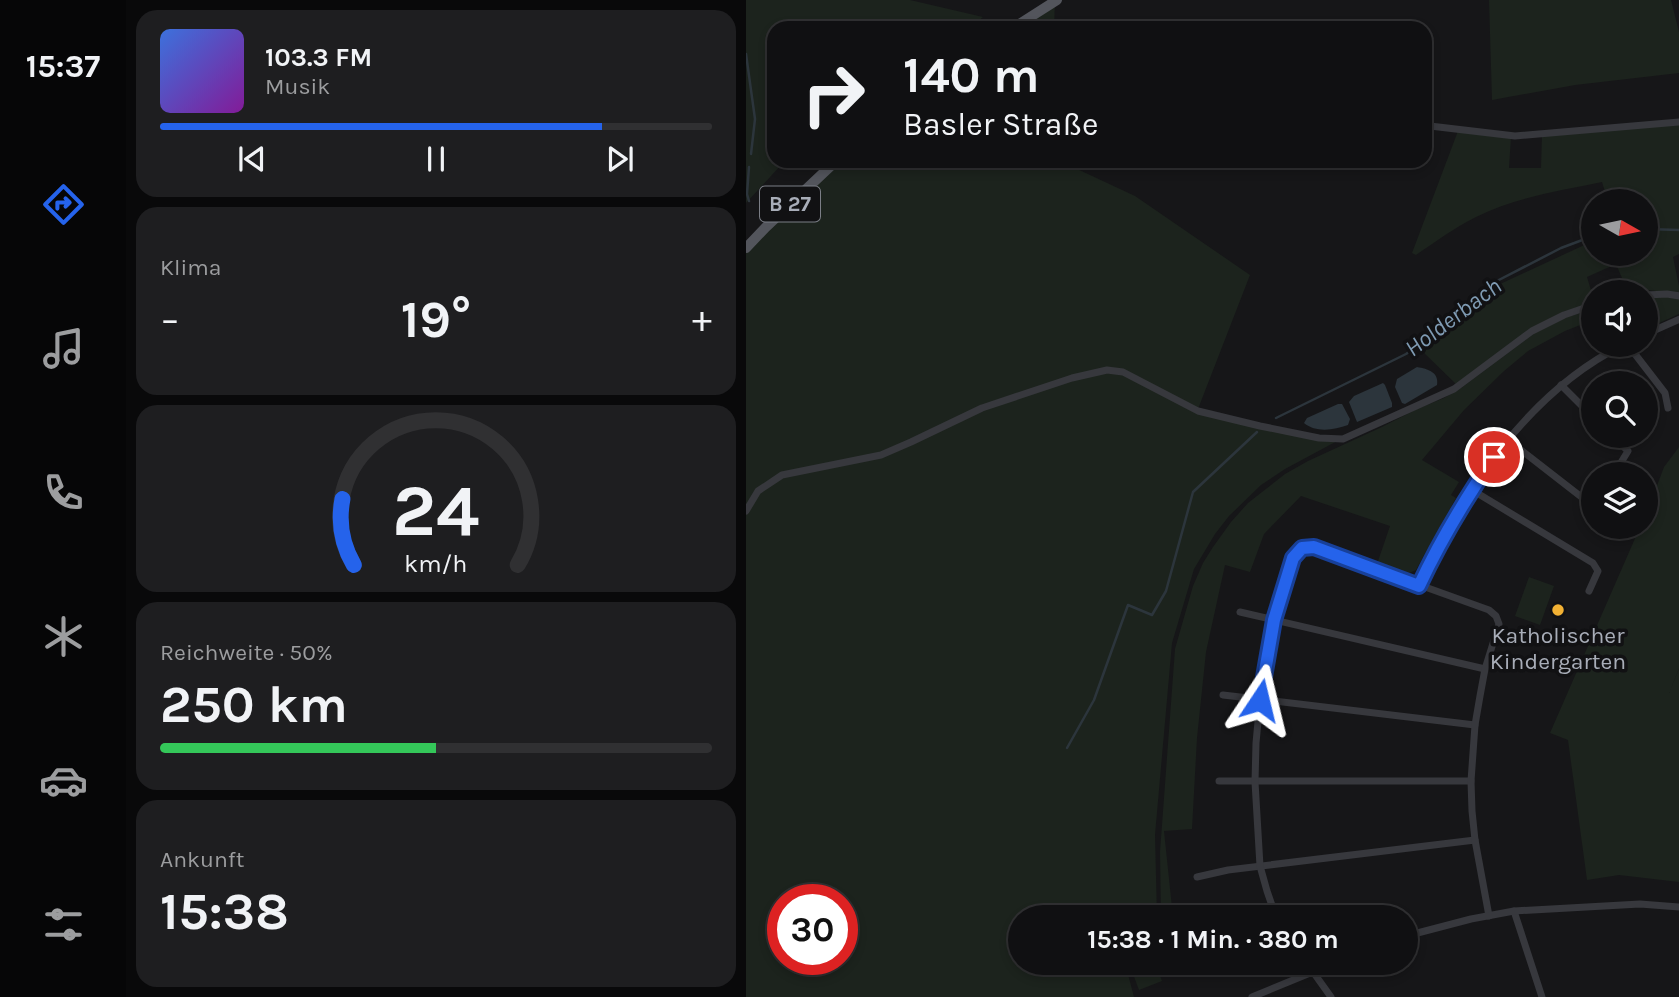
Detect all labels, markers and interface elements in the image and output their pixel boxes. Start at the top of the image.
text: 103.3 FM [265,42,372,73]
text: 140 m [903,47,1040,104]
text: 15:37 [26,48,100,85]
icon: right [788,49,879,140]
text: Musik [265,73,330,100]
text: Basler Straße [903,106,1099,143]
icon: previous [233,140,271,178]
icon: pause [417,140,455,178]
icon: next [601,140,639,178]
icon: directions [39,180,88,229]
road number: B 27 [760,186,820,222]
north arrow [1581,189,1658,266]
map controls [1581,189,1658,539]
text: Klima [160,254,221,281]
water label: Holderbach [1399,272,1507,362]
button: sound [1581,280,1658,357]
text: 19° [401,289,471,350]
text: − [160,297,180,342]
text: + [692,297,712,342]
icon: music [39,324,88,373]
button: search [1581,371,1658,448]
pin [1464,427,1524,487]
icon: arrive [1475,438,1513,476]
button: layers [1581,462,1658,539]
icon: phone [39,468,88,517]
text: 24 [392,468,480,553]
text: km/h [404,548,468,577]
marker: Katholischer Kindergarten [1550,602,1566,618]
icon: climate [39,612,88,661]
place label: Katholischer Kindergarten [1490,622,1626,675]
text: Reichweite · 50% [160,639,333,666]
position arrow [1223,663,1297,737]
text: 250 km [160,674,348,735]
icon: car [39,756,88,805]
text: Ankunft [160,846,244,873]
text: 15:38 [160,881,289,942]
speed limit sign: 30 [767,884,858,975]
icon: filters [39,900,88,949]
text: 15:38 · 1 Min. · 380 m [1087,924,1339,955]

